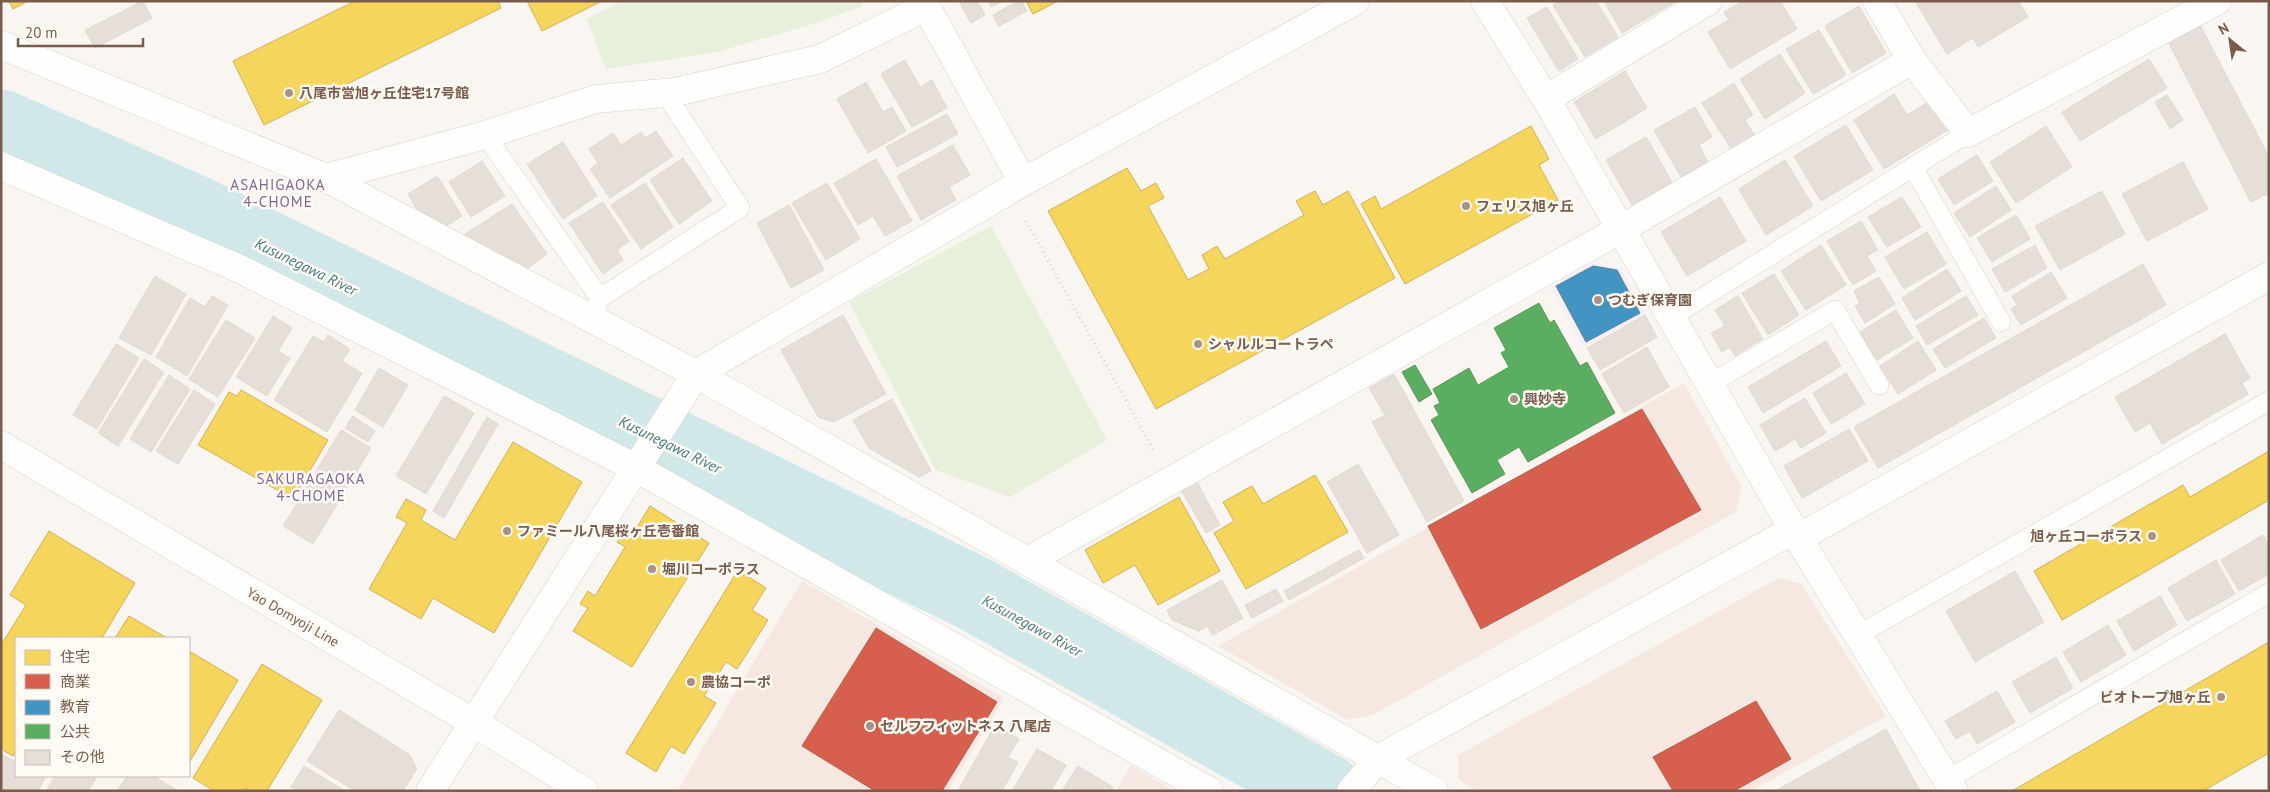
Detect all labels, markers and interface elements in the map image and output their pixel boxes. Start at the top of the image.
scale bar [18,15,142,47]
north arrow [2205,15,2255,65]
text: N [2215,19,2232,39]
text: 20 m [25,23,58,42]
place label: 八尾市営旭ヶ丘住宅17号館 [299,84,469,102]
marker: 八尾市営旭ヶ丘住宅17号館 [283,87,295,99]
district label: ASAHIGAOKA 4-CHOME [230,175,326,211]
place label: フェリス旭ヶ丘 [1476,197,1574,215]
marker: フェリス旭ヶ丘 [1460,200,1472,212]
water label: Kusunegawa River [252,234,361,300]
place label: つむぎ保育園 [1608,291,1692,309]
marker: つむぎ保育園 [1592,294,1604,306]
place label: シャルルコートラペ [1208,335,1334,353]
marker: シャルルコートラペ [1192,338,1204,350]
place label: 興妙寺 [1524,390,1566,408]
marker: 興妙寺 [1508,393,1520,405]
water label: Kusunegawa River [616,412,725,478]
district label: SAKURAGAOKA 4-CHOME [257,469,365,505]
place label: ファミール八尾桜ヶ丘壱番館 [517,522,699,540]
marker: ファミール八尾桜ヶ丘壱番館 [501,525,513,537]
place label: 旭ヶ丘コーポラス [2030,527,2142,545]
marker: 旭ヶ丘コーポラス [2146,530,2158,542]
place label: 堀川コーポラス [662,560,760,578]
marker: 堀川コーポラス [646,563,658,575]
street label: Yao Domyoji Line [244,583,342,651]
water label: Kusunegawa River [979,590,1086,661]
legend [15,637,190,777]
text: 住宅 [60,647,90,666]
text: 商業 [60,672,90,691]
place label: 農協コーポ [701,673,771,691]
marker: 農協コーポ [685,676,697,688]
place label: ビオトープ旭ヶ丘 [2100,688,2211,706]
marker: ビオトープ旭ヶ丘 [2215,691,2227,703]
text: 教育 [60,697,90,716]
place label: セルフフィットネス 八尾店 [880,717,1051,735]
marker: セルフフィットネス 八尾店 [864,720,876,732]
text: 公共 [60,722,90,741]
text: その他 [60,747,105,766]

